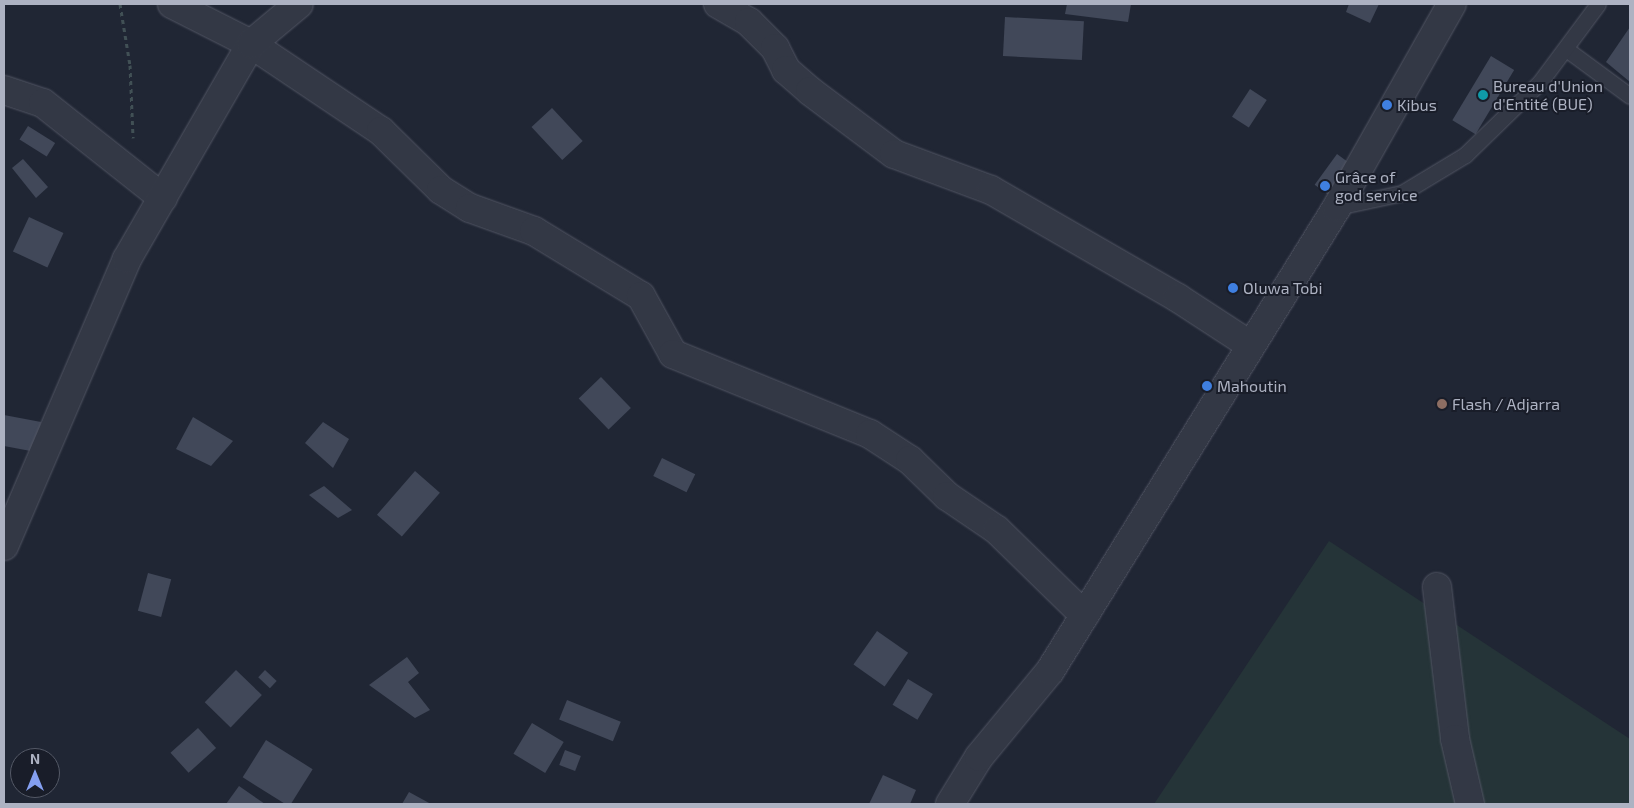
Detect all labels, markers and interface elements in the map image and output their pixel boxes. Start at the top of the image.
place label: Bureau d'Union d'Entité (BUE) [1493,76,1603,114]
marker: Bureau d'Union d'Entité (BUE) [1477,89,1489,101]
place label: Kibus [1397,95,1437,115]
marker: Kibus [1381,99,1393,111]
place label: Grâce of god service [1335,167,1418,205]
marker: Grâce of god service [1319,180,1331,192]
place label: Oluwa Tobi [1243,278,1323,298]
marker: Oluwa Tobi [1227,282,1239,294]
place label: Mahoutin [1217,376,1287,396]
marker: Mahoutin [1201,380,1213,392]
place label: Flash / Adjarra [1452,394,1561,414]
marker: Flash / Adjarra [1436,398,1448,410]
north arrow [10,748,60,798]
text: N [30,750,40,767]

